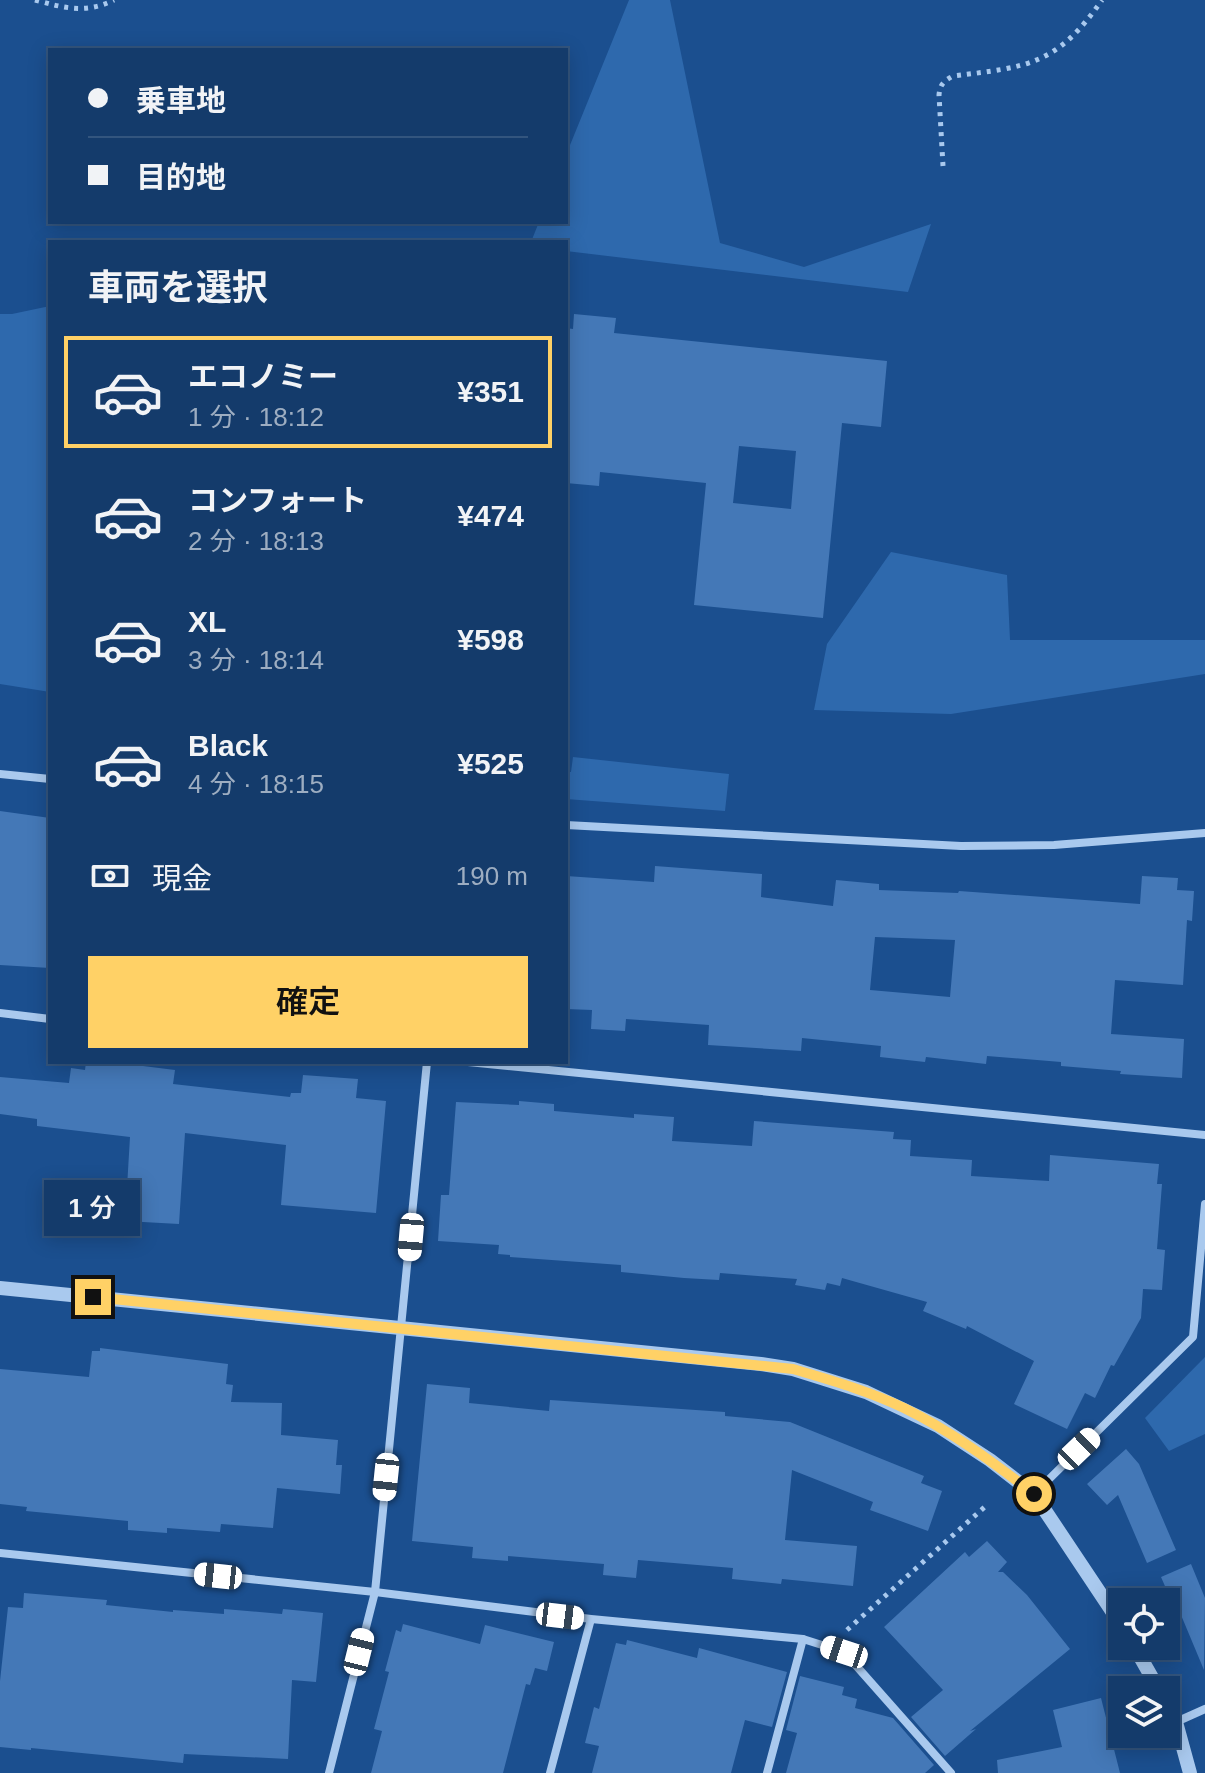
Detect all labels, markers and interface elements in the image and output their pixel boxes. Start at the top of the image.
text: 乗車地 [136,84,226,117]
text: 目的地 [136,161,226,194]
text: 車両を選択 [88,267,268,308]
icon: car [92,356,164,428]
text: エコノミー [188,360,338,393]
text: ¥351 [457,375,524,408]
text: 1 分 · 18:12 [188,402,324,432]
icon: car [92,480,164,552]
text: コンフォート [188,484,367,517]
text: ¥474 [457,499,524,532]
text: 2 分 · 18:13 [188,526,324,556]
icon: car [92,604,164,676]
text: XL [188,605,226,638]
text: ¥598 [457,623,524,656]
text: 3 分 · 18:14 [188,645,324,675]
icon: car [92,728,164,800]
text: Black [188,729,268,762]
text: ¥525 [457,747,524,780]
text: 4 分 · 18:15 [188,769,324,799]
icon: cash [88,854,132,898]
text: 190 m [456,861,528,891]
text: 現金 [152,862,212,895]
button: 確定 [88,956,528,1048]
callout: 1 分 [45,1181,141,1237]
text: 1 分 [68,1193,116,1223]
car [397,1212,425,1262]
route end [75,1279,111,1315]
car [1053,1424,1105,1474]
car [372,1452,400,1502]
route start [1016,1476,1052,1512]
car [193,1562,243,1590]
map controls [1108,1588,1180,1748]
button: locate [1108,1588,1180,1660]
car [535,1601,585,1631]
car [342,1626,376,1678]
car [817,1633,871,1671]
button: layers [1108,1676,1180,1748]

